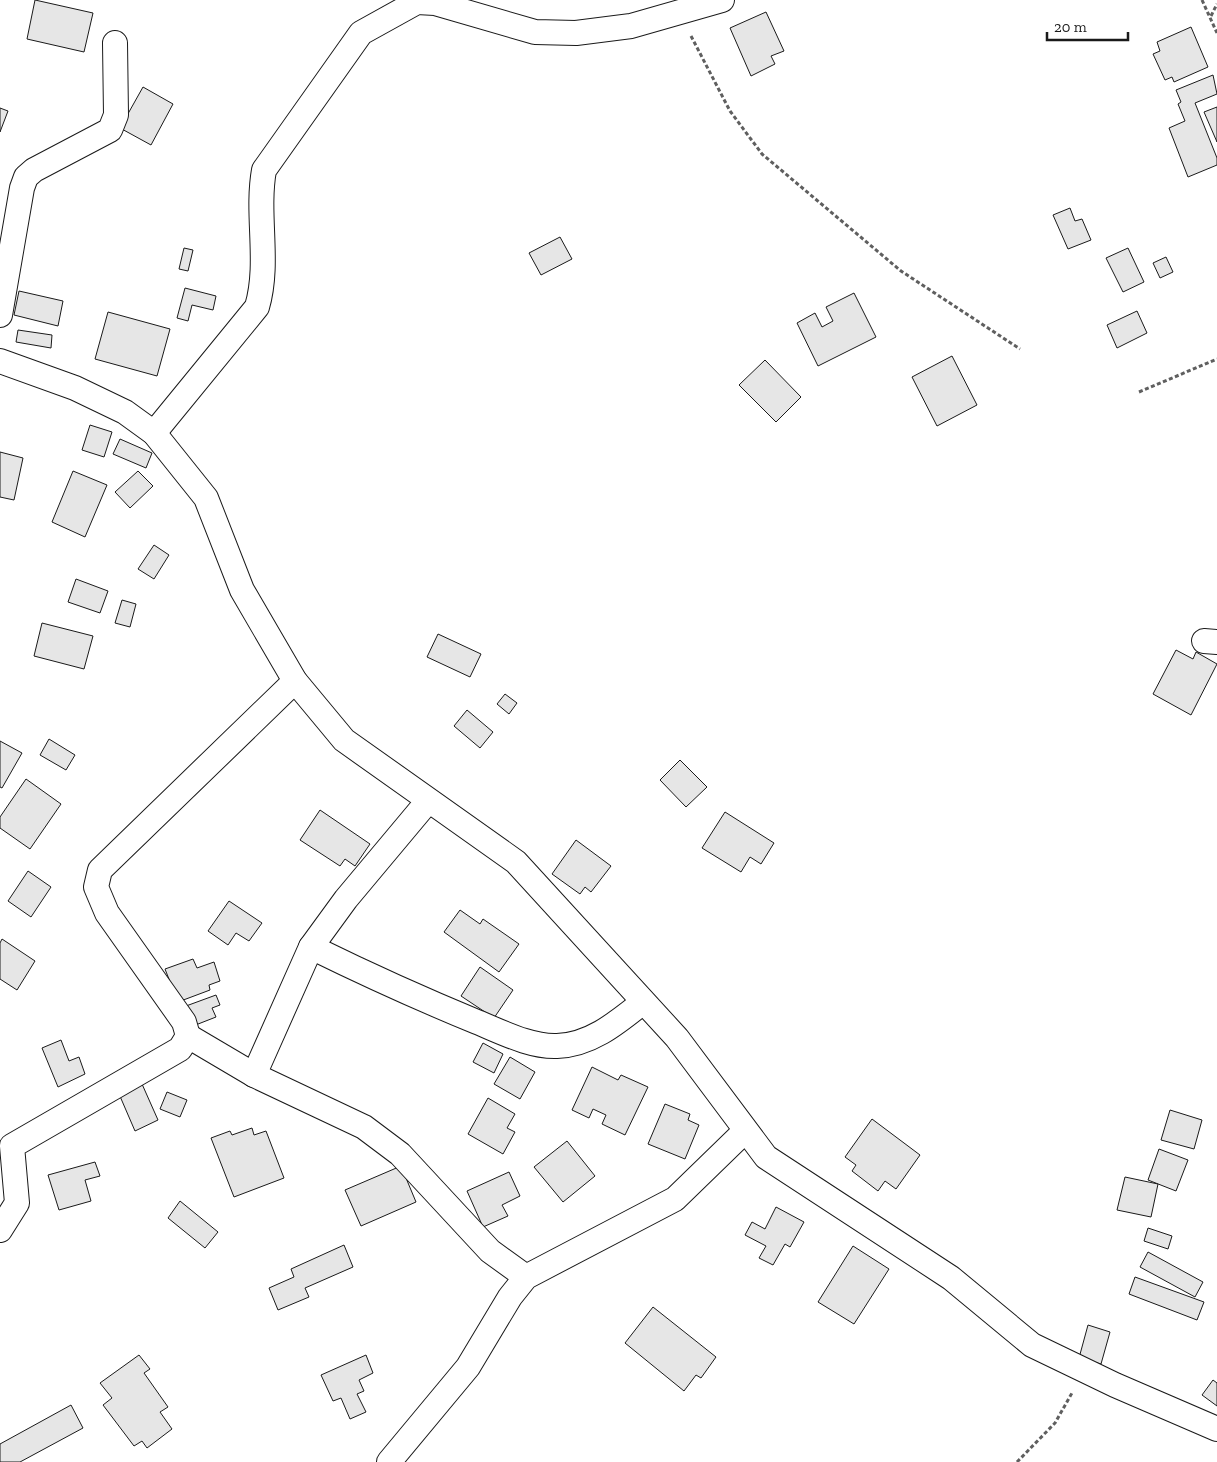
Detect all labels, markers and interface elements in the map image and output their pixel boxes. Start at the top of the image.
scale bar [1047,10,1128,42]
text: 20 m [1054,18,1087,36]

